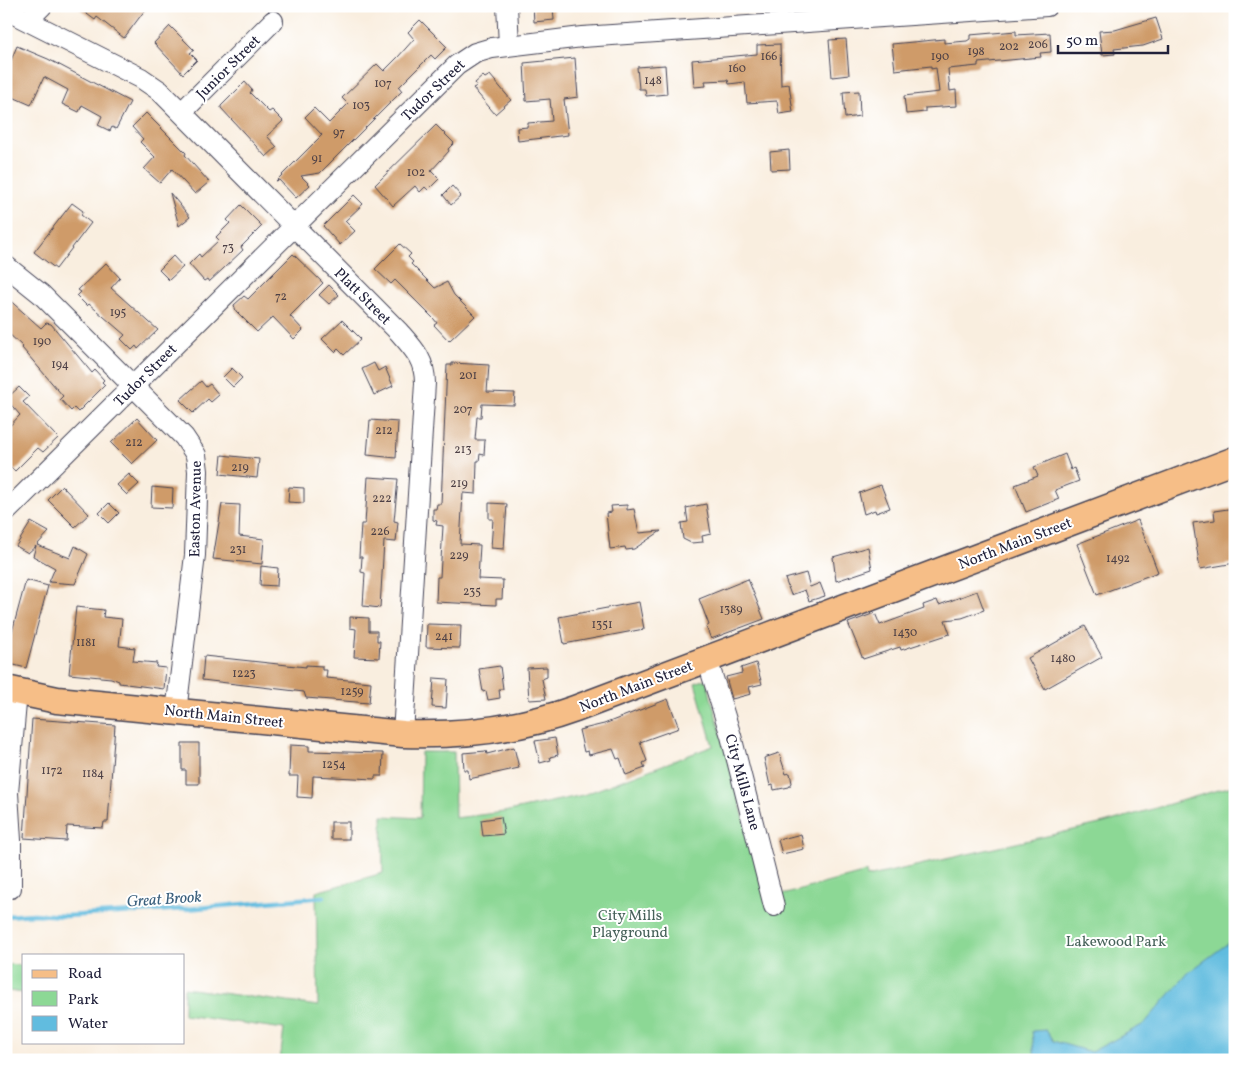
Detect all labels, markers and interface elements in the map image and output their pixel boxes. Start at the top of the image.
scale bar [1058,22,1168,54]
street label: Junior Street [192,31,266,105]
text: 50 m [1066,31,1098,52]
house number: 206 [1028,37,1048,53]
house number: 202 [999,39,1019,55]
house number: 198 [968,44,984,60]
house number: 166 [761,49,777,65]
house number: 190 [931,49,949,65]
street label: Tudor Street [397,55,471,127]
house number: 160 [728,61,746,77]
house number: 148 [644,73,662,89]
house number: 107 [374,76,392,92]
house number: 103 [352,98,370,114]
house number: 97 [333,125,345,141]
house number: 91 [312,151,322,167]
house number: 102 [407,165,425,181]
house number: 73 [222,240,234,256]
street label: Platt Street [329,264,395,330]
house number: 72 [275,289,287,305]
house number: 195 [110,305,126,321]
house number: 190 [33,334,51,350]
street label: Tudor Street [110,340,182,412]
house number: 194 [51,357,69,373]
house number: 201 [459,368,477,384]
house number: 207 [453,402,473,418]
house number: 212 [375,423,393,439]
house number: 212 [125,435,143,451]
house number: 213 [454,442,472,458]
street label: Easton Avenue [185,460,208,558]
house number: 219 [231,460,249,476]
house number: 219 [450,476,468,492]
house number: 222 [372,491,392,507]
street label: North Main Street [956,513,1075,576]
house number: 226 [371,524,389,540]
house number: 231 [230,542,246,558]
house number: 229 [450,548,469,564]
house number: 1492 [1106,551,1130,567]
house number: 235 [463,584,481,600]
house number: 1389 [719,602,743,618]
house number: 1351 [591,617,613,633]
house number: 1430 [893,625,917,641]
house number: 241 [435,629,453,645]
house number: 1181 [76,635,96,651]
house number: 1480 [1051,651,1075,667]
street label: North Main Street [577,656,696,719]
house number: 1223 [232,666,256,682]
house number: 1259 [341,684,363,700]
street label: North Main Street [163,701,285,734]
street label: City Mills Lane [719,732,765,833]
house number: 1254 [322,757,346,773]
house number: 1172 [41,763,63,779]
house number: 1184 [82,766,104,782]
water label: Great Brook [126,886,203,914]
park label: City Mills Playground [592,906,668,944]
park label: Lakewood Park [1066,932,1166,953]
legend [22,954,185,1044]
text: Road [68,964,102,985]
text: Park [68,990,99,1011]
text: Water [68,1014,108,1035]

